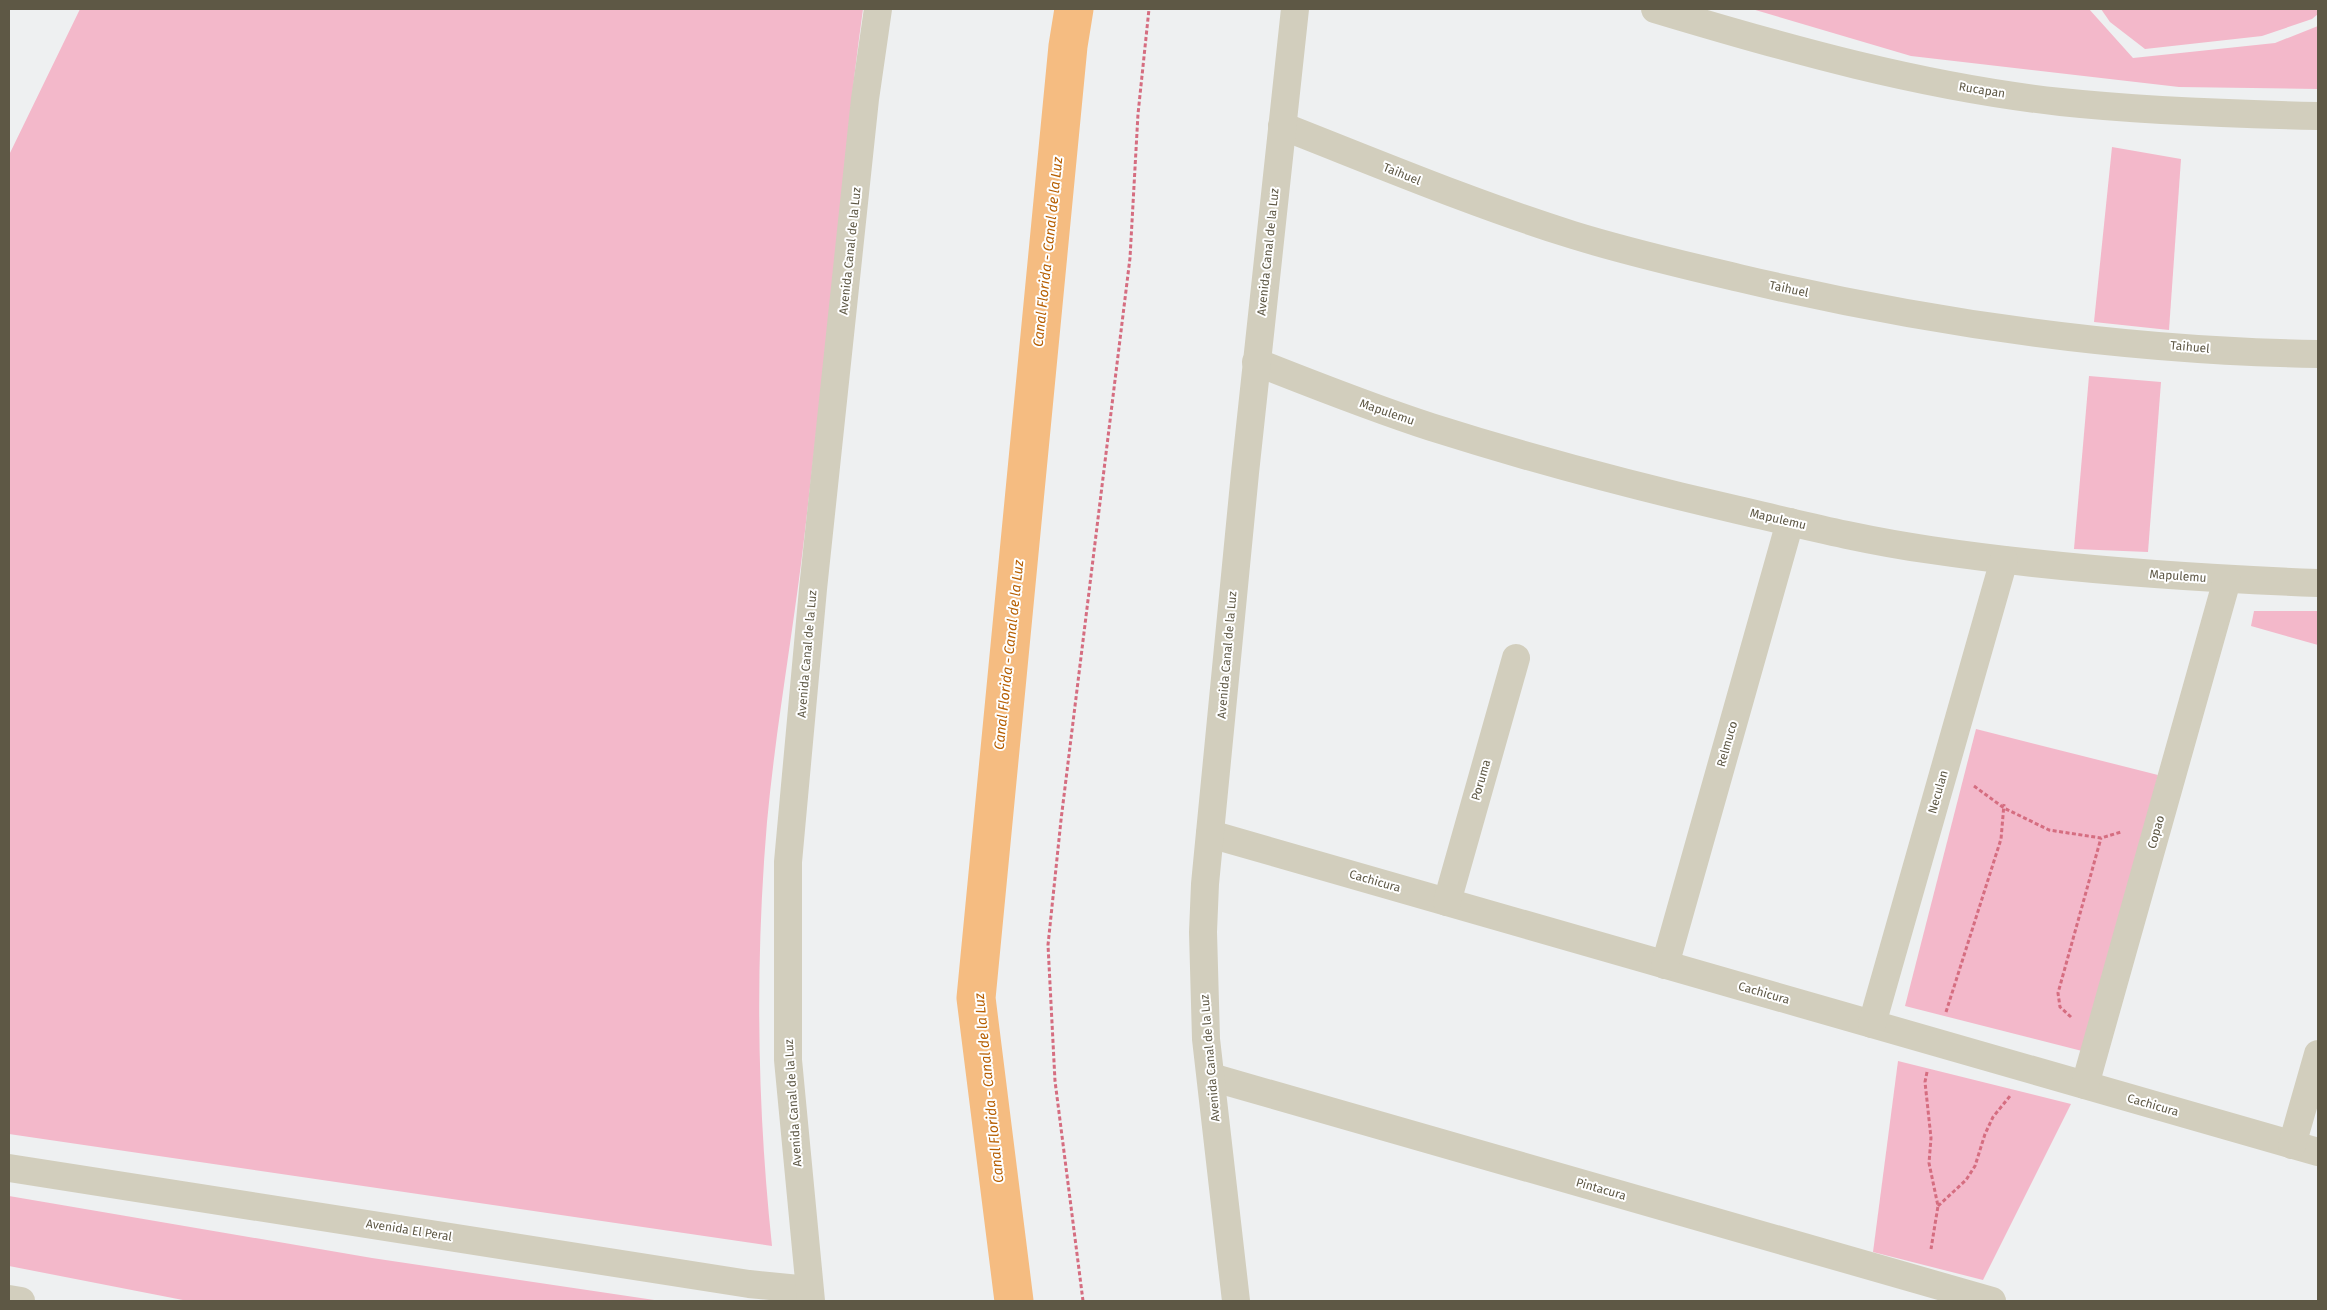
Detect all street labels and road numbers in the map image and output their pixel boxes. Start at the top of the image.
street label: Rucapan [1958,79,2006,101]
street label: Taihuel [1381,160,1423,188]
street label: Avenida Canal de la Luz [836,187,864,315]
street label: Avenida Canal de la Luz [1254,188,1282,316]
street label: Taihuel [1768,278,1810,300]
street label: Taihuel [2170,338,2211,356]
street label: Mapulemu [1358,396,1416,428]
street label: Mapulemu [1749,506,1807,532]
street label: Mapulemu [2149,567,2207,585]
street label: Avenida Canal de la Luz [794,590,820,718]
street label: Avenida Canal de la Luz [1214,591,1240,719]
street label: Relmuco [1714,720,1740,768]
street label: Poruma [1468,758,1494,802]
street label: Neculan [1925,769,1951,815]
street label: Copao [2145,814,2167,850]
street label: Cachicura [1348,867,1402,895]
street label: Cachicura [1737,979,1791,1007]
street label: Avenida Canal de la Luz [1197,994,1223,1122]
street label: Avenida Canal de la Luz [782,1039,804,1167]
street label: Cachicura [2126,1091,2180,1119]
street label: Pintacura [1574,1175,1628,1203]
street label: Avenida El Peral [365,1216,453,1244]

